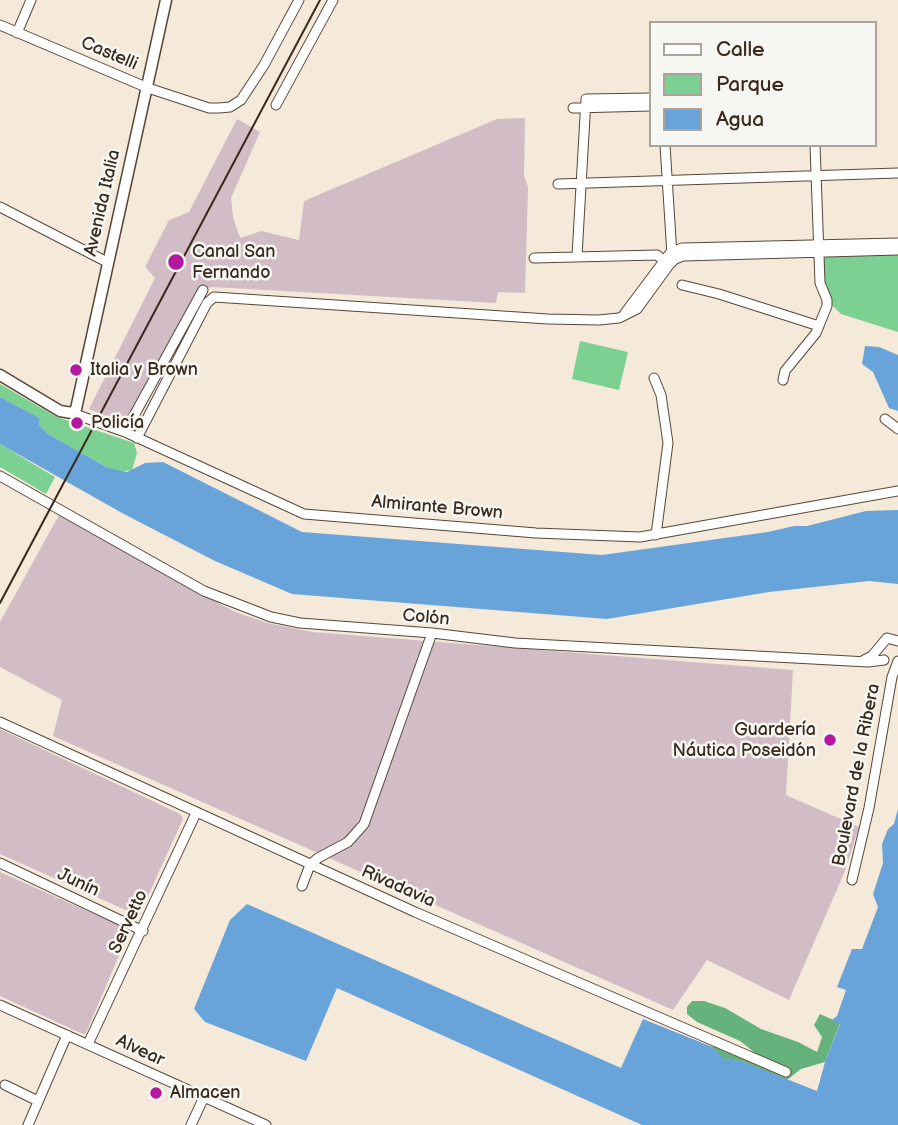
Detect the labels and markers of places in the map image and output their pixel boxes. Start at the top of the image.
place label: Canal San Fernando [192,241,275,284]
marker: Canal San Fernando [166,252,186,272]
place label: Italia y Brown [90,359,198,381]
marker: Italia y Brown [68,362,84,378]
place label: Policía [91,412,144,434]
marker: Policía [69,415,85,431]
place label: Guardería Náutica Poseidón [673,719,816,762]
marker: Guardería Náutica Poseidón [822,732,838,748]
place label: Almacen [170,1082,240,1104]
marker: Almacen [148,1085,164,1101]

